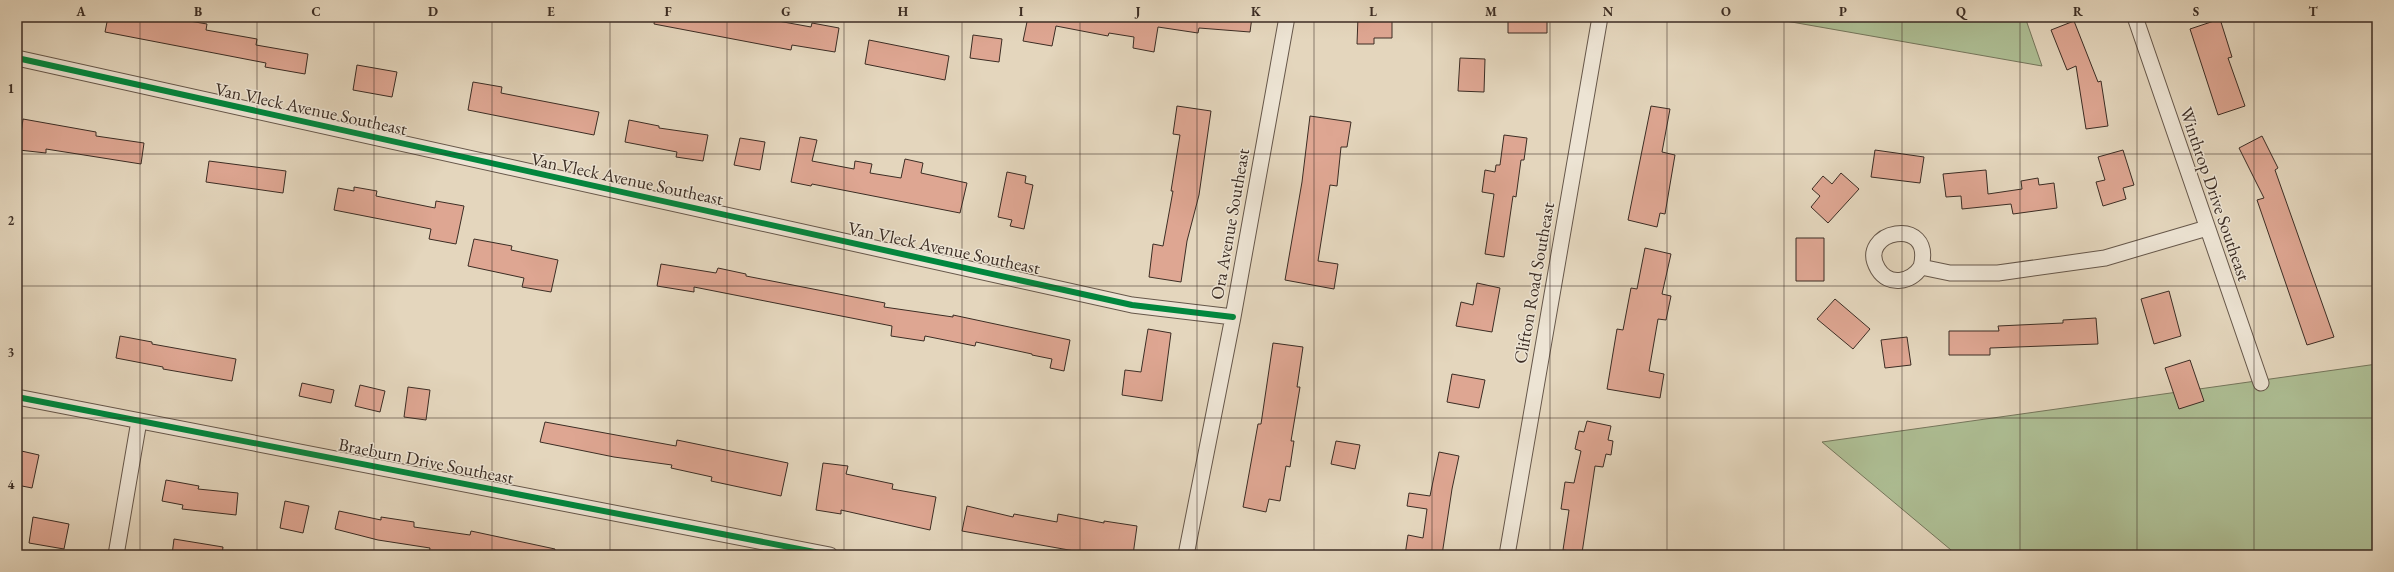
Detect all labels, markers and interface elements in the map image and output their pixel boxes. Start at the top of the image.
text: A [75,3,86,20]
text: B [194,3,202,20]
text: C [311,3,321,20]
text: D [428,3,438,20]
text: E [547,3,555,20]
text: F [664,3,672,20]
text: G [781,3,791,20]
text: H [898,3,909,20]
text: I [1019,3,1024,20]
text: J [1134,3,1141,20]
text: K [1251,3,1262,20]
text: L [1369,3,1377,20]
text: M [1485,3,1497,20]
text: N [1603,3,1614,20]
text: O [1721,3,1731,20]
text: P [1839,3,1847,20]
text: Q [1956,3,1968,20]
text: R [2073,3,2083,20]
text: S [2193,3,2199,20]
text: T [2308,3,2318,20]
street label: Van Vleck Avenue Southeast [213,77,410,140]
text: 1 [8,80,15,97]
street label: Winthrop Drive Southeast [2175,104,2256,284]
street label: Ora Avenue Southeast [1205,146,1254,301]
street label: Van Vleck Avenue Southeast [529,147,726,210]
street label: Clifton Road Southeast [1508,200,1559,365]
text: 2 [8,212,15,229]
street label: Van Vleck Avenue Southeast [846,216,1043,279]
text: 3 [8,344,15,361]
street label: Braeburn Drive Southeast [337,432,516,489]
text: 4 [8,476,15,493]

